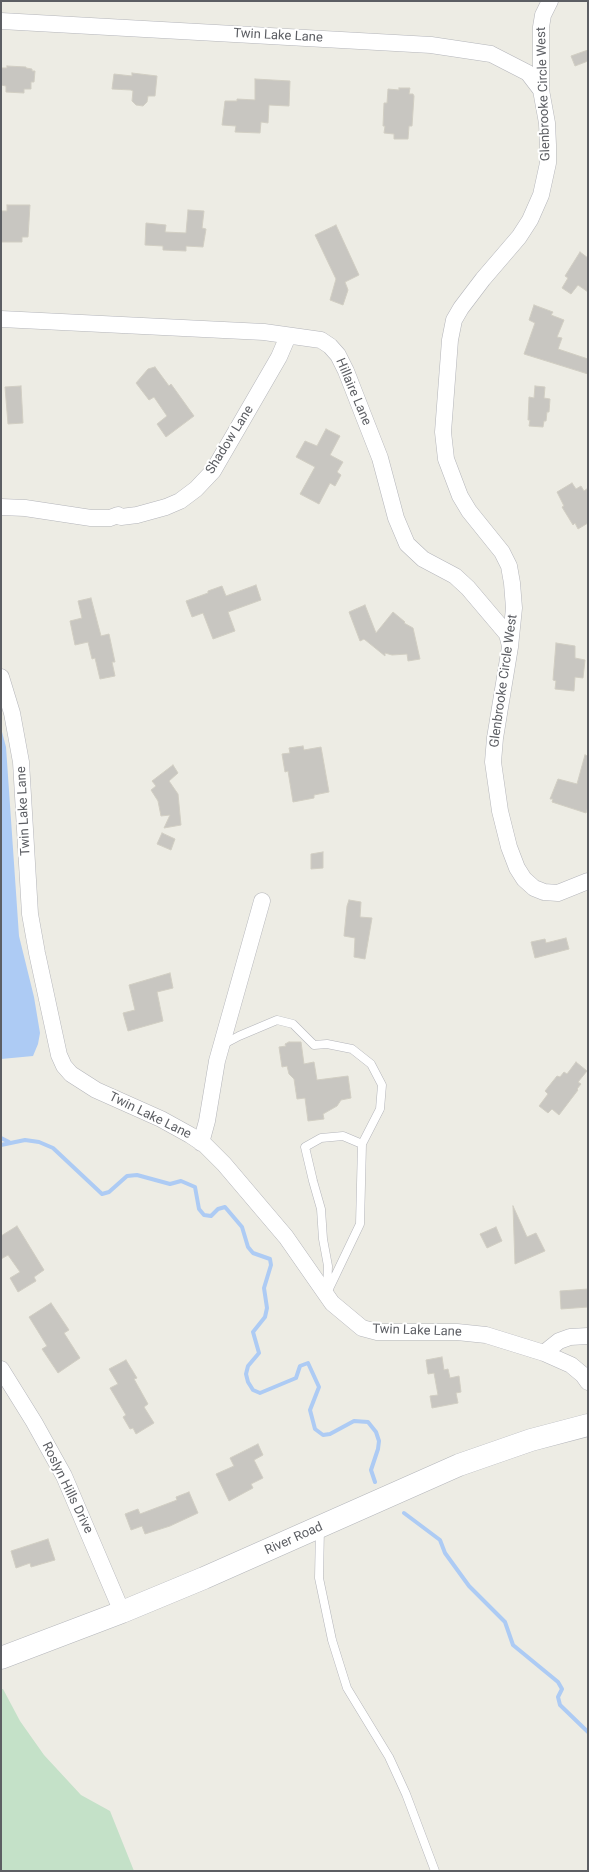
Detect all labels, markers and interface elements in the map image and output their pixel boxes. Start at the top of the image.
street label: Twin Lake Lane [233,26,323,46]
street label: Glenbrooke Circle West [534,27,554,161]
street label: Hillaire Lane [332,356,374,428]
street label: Shadow Lane [203,403,257,477]
street label: Glenbrooke Circle West [487,613,521,749]
street label: Twin Lake Lane [14,766,34,856]
street label: Twin Lake Lane [106,1089,194,1143]
street label: Twin Lake Lane [372,1322,462,1340]
street label: Roslyn Hills Drive [38,1440,96,1536]
street label: River Road [263,1519,325,1559]

